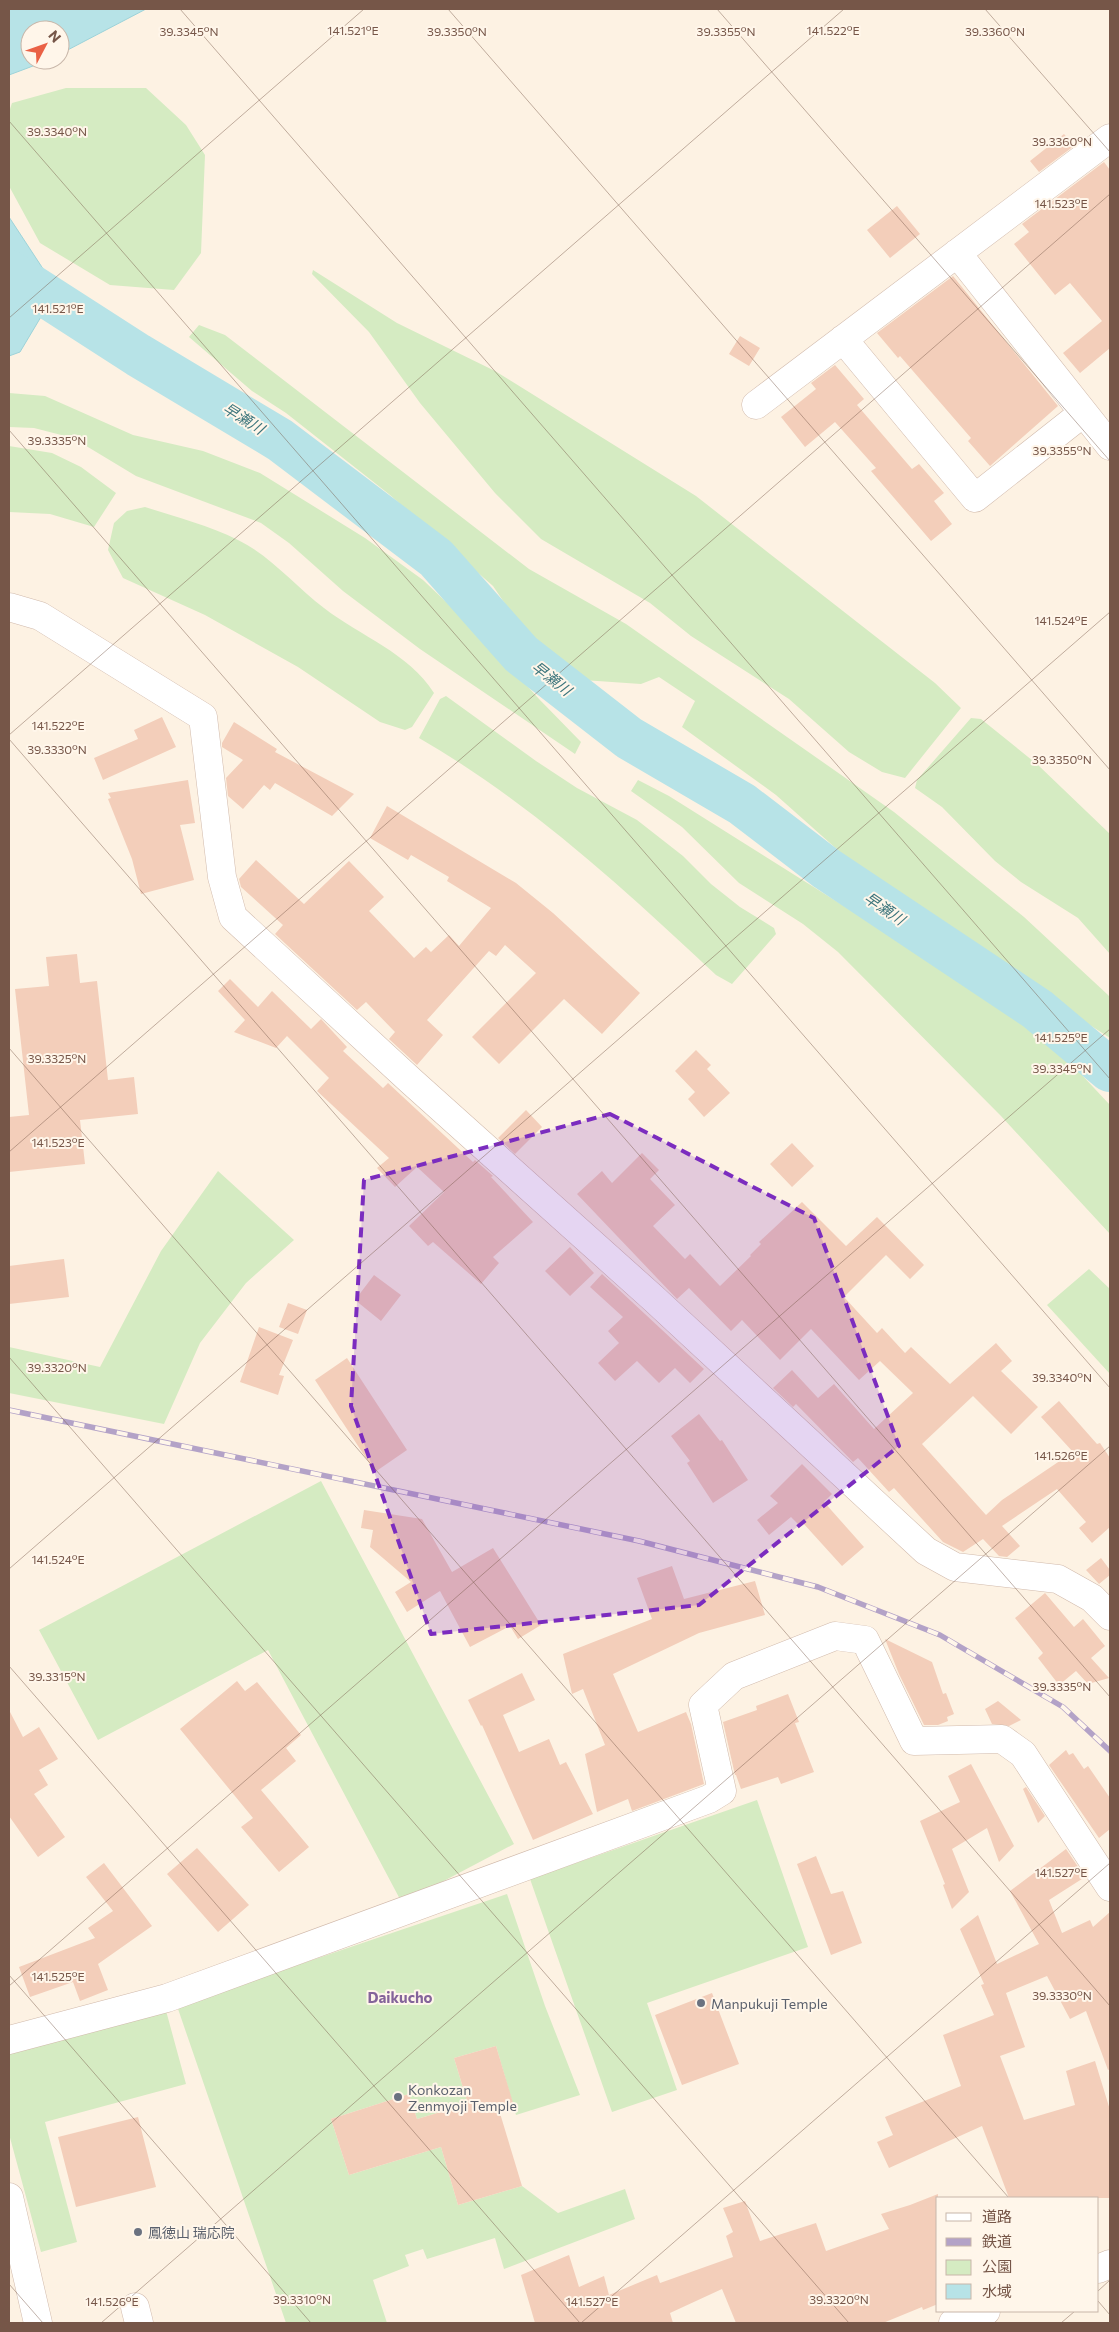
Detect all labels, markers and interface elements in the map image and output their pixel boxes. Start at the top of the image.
north arrow [20,20,70,70]
text: 141.521°E [327,23,379,37]
text: 141.522°E [807,23,860,37]
text: 39.3345°N [159,24,219,38]
text: 39.3350°N [427,24,487,38]
text: 39.3355°N [697,24,755,38]
text: 39.3360°N [965,24,1025,38]
text: N [45,27,65,46]
text: 39.3340°N [27,124,87,138]
text: 39.3360°N [1032,134,1092,148]
text: 141.523°E [1034,196,1088,210]
text: 141.521°E [32,301,84,315]
water label: 早瀬川 [220,398,270,439]
text: 39.3335°N [28,433,86,447]
text: 39.3355°N [1033,443,1091,457]
text: 141.524°E [1034,613,1088,627]
water label: 早瀬川 [529,657,577,700]
text: 141.522°E [32,718,85,732]
text: 39.3330°N [27,742,87,756]
text: 39.3350°N [1032,752,1092,766]
water label: 早瀬川 [861,888,910,929]
text: 141.525°E [1034,1030,1088,1044]
text: 39.3325°N [28,1051,86,1065]
text: 39.3345°N [1032,1061,1092,1075]
text: 141.523°E [31,1135,85,1149]
text: 39.3320°N [27,1360,87,1374]
text: 39.3340°N [1032,1370,1092,1384]
text: 141.526°E [1034,1448,1088,1462]
text: 141.524°E [31,1552,85,1566]
text: 39.3315°N [28,1669,86,1683]
text: 39.3335°N [1033,1679,1091,1693]
text: 141.527°E [1035,1865,1087,1879]
text: 141.525°E [31,1969,85,1983]
district label: Daikucho [367,1988,433,2006]
text: 39.3330°N [1032,1988,1092,2002]
place label: Manpukuji Temple [711,1995,828,2012]
marker: Manpukuji Temple [695,1997,707,2009]
place label: Konkozan Zenmyoji Temple [408,2081,517,2114]
marker: Konkozan Zenmyoji Temple [392,2091,404,2103]
legend [936,2197,1099,2312]
text: 道路 [982,2207,1012,2225]
place label: 鳳徳山 瑞応院 [148,2224,235,2241]
marker: 鳳徳山 瑞応院 [132,2226,144,2238]
text: 鉄道 [982,2232,1012,2250]
text: 公園 [982,2257,1012,2275]
text: 水域 [982,2282,1012,2300]
text: 39.3310°N [273,2292,331,2306]
text: 39.3320°N [809,2292,869,2306]
text: 141.526°E [85,2294,139,2308]
text: 141.527°E [566,2294,618,2308]

